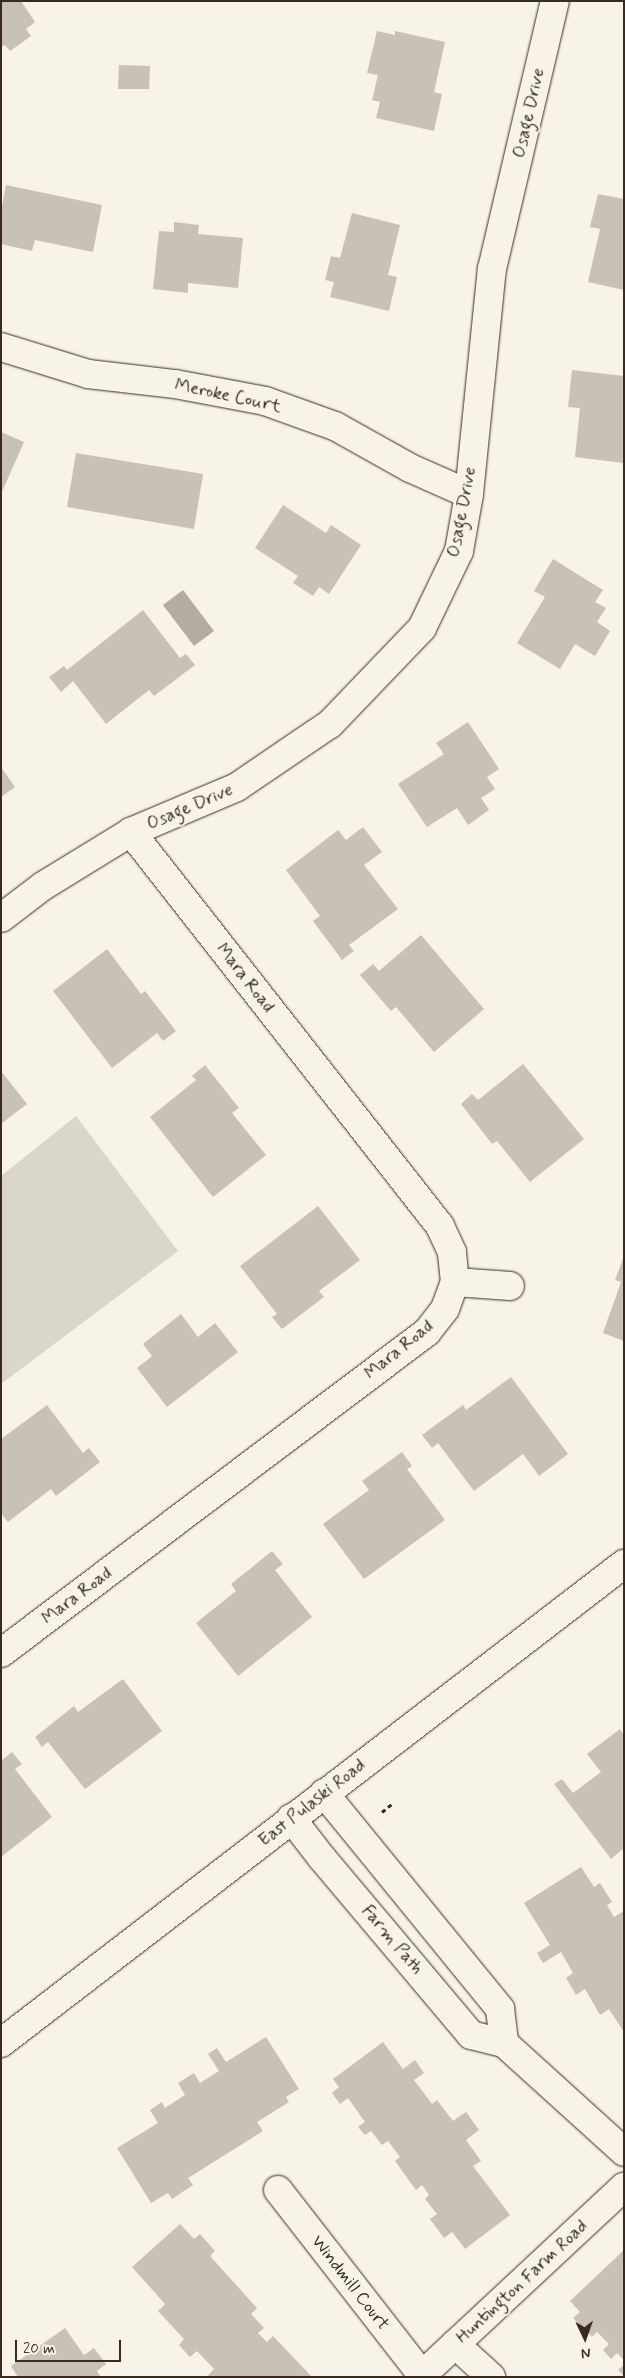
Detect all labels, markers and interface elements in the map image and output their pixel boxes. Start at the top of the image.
street label: Osage Drive [508,67,550,159]
street label: Meroke Court [175,375,281,417]
street label: Osage Drive [443,466,481,558]
street label: Osage Drive [144,779,236,835]
street label: Mara Road [211,939,279,1017]
street label: Mara Road [360,1316,438,1384]
street label: Mara Road [38,1563,116,1629]
street label: East Pulaski Road [254,1755,370,1851]
street label: Farm Path [357,1901,427,1979]
street label: Huntington Farm Road [451,2214,593,2350]
street label: Windmill Court [306,2231,394,2335]
north arrow [560,2313,610,2363]
scale bar [18,2330,124,2362]
text: 20 m [23,2339,55,2359]
text: N [581,2344,591,2362]

